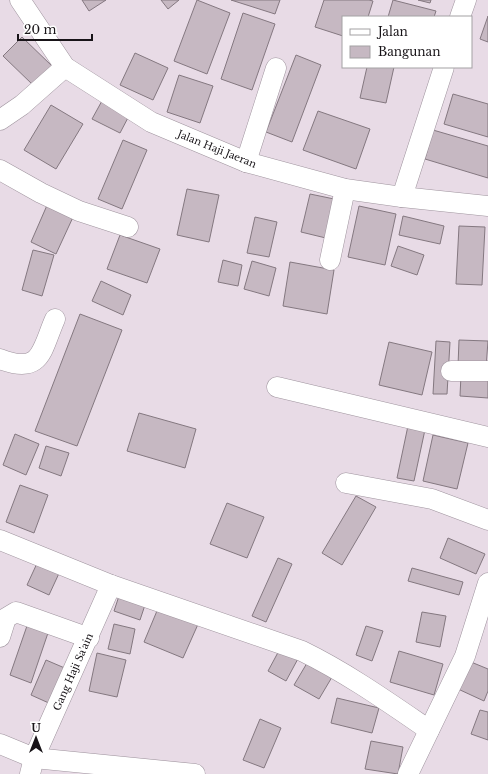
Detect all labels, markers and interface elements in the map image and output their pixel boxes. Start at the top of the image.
scale bar [18,16,92,42]
legend [342,16,472,68]
text: 20 m [24,22,56,37]
text: Jalan [376,24,408,39]
text: Bangunan [378,44,441,59]
street label: Jalan Haji Jaeran [174,127,258,171]
street label: Gang Haji Sa'ain [50,631,96,713]
north arrow [16,718,56,758]
text: U [31,721,41,735]

